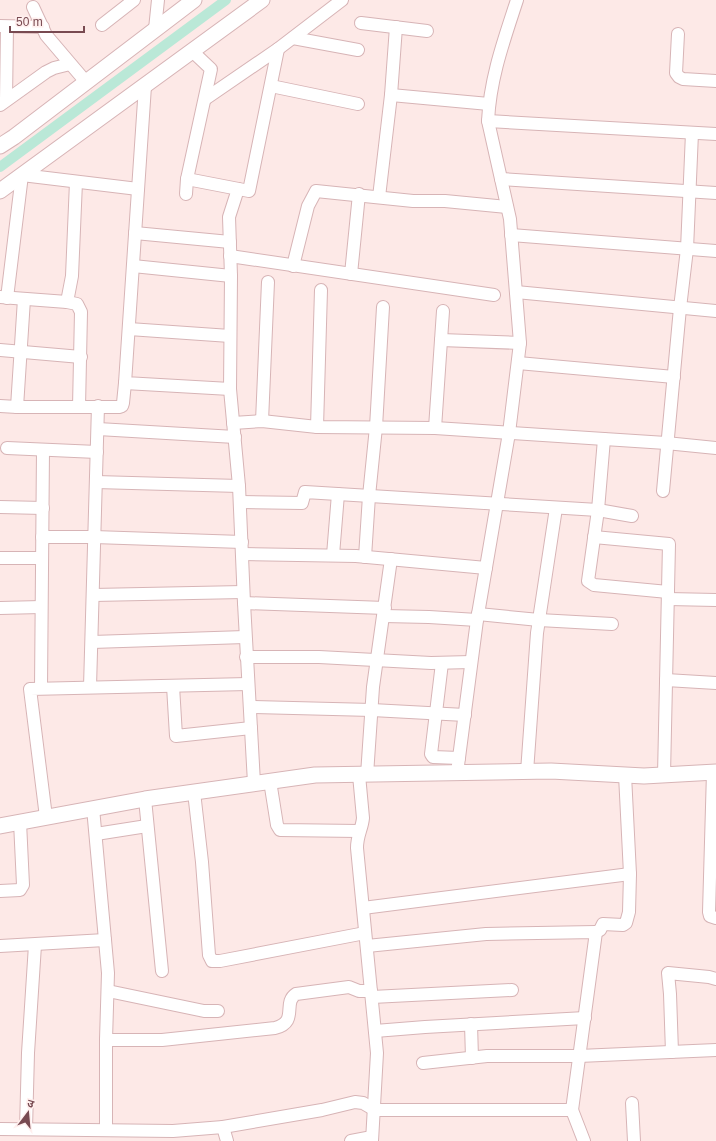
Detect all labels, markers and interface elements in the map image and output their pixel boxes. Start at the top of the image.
scale bar [10,8,84,34]
text: 50 m [16,15,43,29]
north arrow [8,1093,48,1133]
text: उ [26,1097,36,1110]

